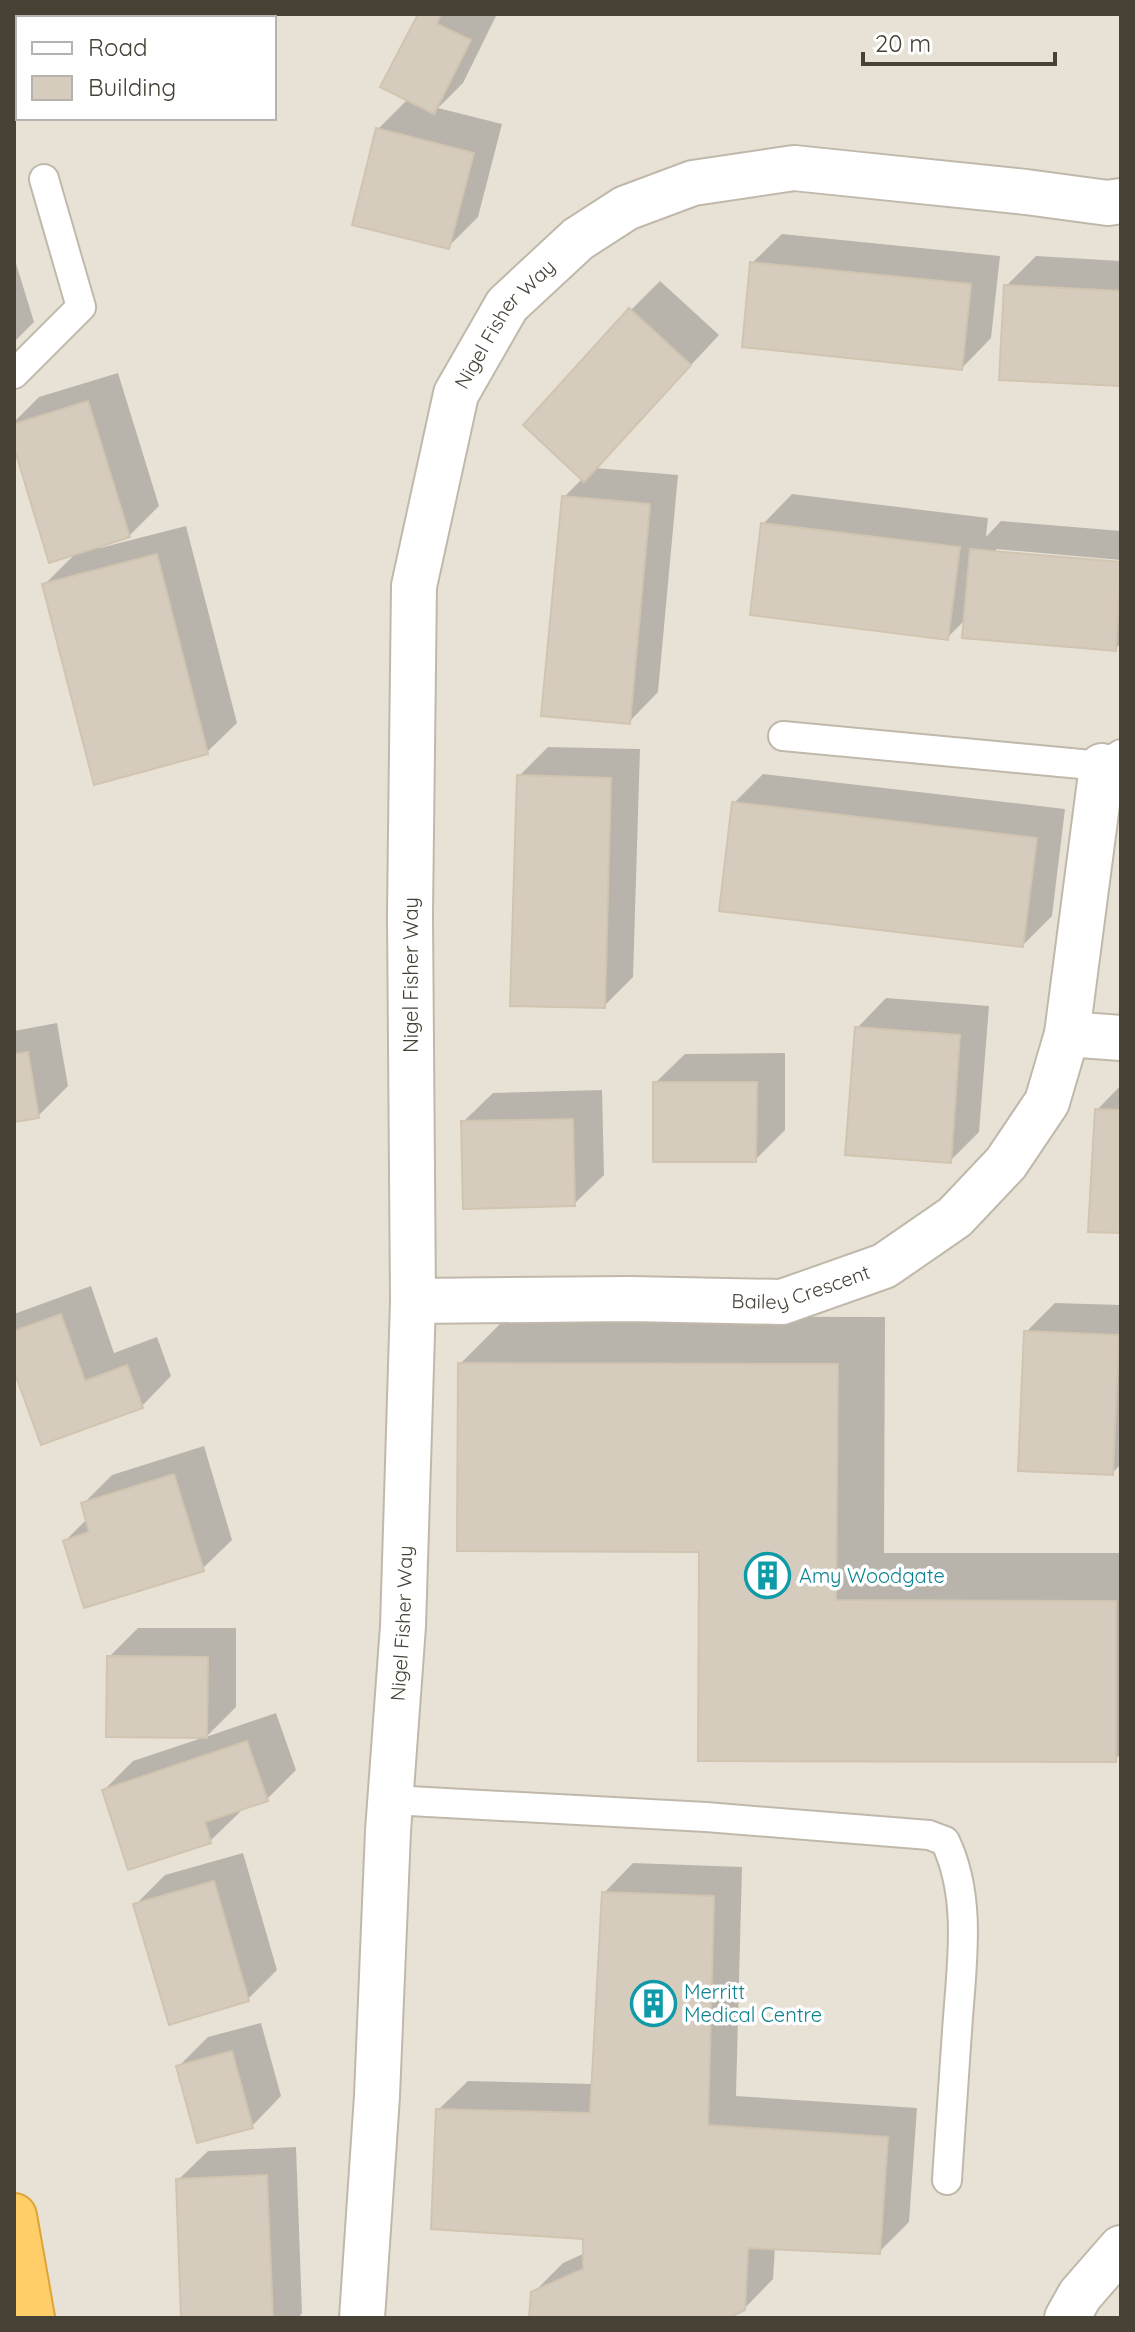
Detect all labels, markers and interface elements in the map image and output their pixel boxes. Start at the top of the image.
legend [16,16,276,120]
scale bar [863,16,1055,66]
text: 20 m [875,28,931,58]
text: Road [88,32,148,62]
text: Building [88,72,176,102]
street label: Nigel Fisher Way [449,254,560,393]
street label: Nigel Fisher Way [398,897,423,1053]
street label: Bailey Crescent [731,1259,873,1315]
street label: Nigel Fisher Way [385,1545,417,1702]
building icon: Amy Woodgate [744,1552,792,1600]
place label: Amy Woodgate [799,1563,945,1588]
building icon: Merritt Medical Centre [629,1979,677,2027]
place label: Merritt Medical Centre [684,1979,822,2027]

